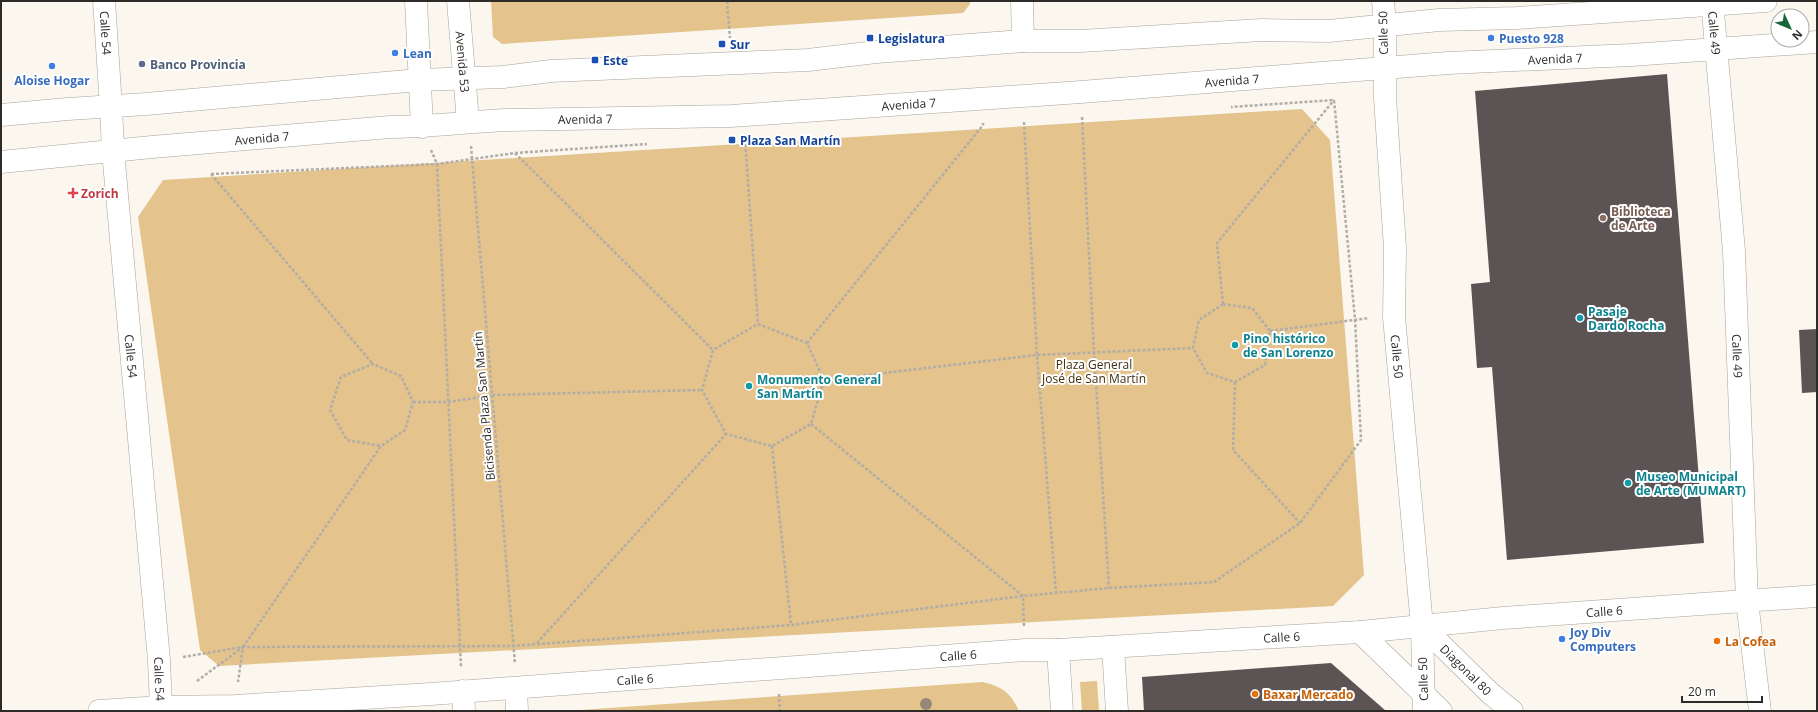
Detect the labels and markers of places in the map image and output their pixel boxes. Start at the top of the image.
place label: Legislatura [878,30,945,47]
place label: Puesto 928 [1499,30,1564,47]
marker: Legislatura [865,33,875,43]
marker: Puesto 928 [1486,33,1496,43]
place label: Sur [730,36,750,53]
marker: Sur [717,39,727,49]
place label: Lean [403,45,432,62]
marker: Lean [390,48,400,58]
place label: Este [603,52,628,69]
marker: Este [590,55,600,65]
place label: Banco Provincia [150,56,246,73]
marker: Banco Provincia [137,59,147,69]
marker: Aloise Hogar [47,61,57,71]
place label: Aloise Hogar [14,72,90,89]
place label: Plaza San Martín [740,132,840,149]
marker: Plaza San Martín [727,135,737,145]
place label: Zorich [81,185,119,202]
marker: Zorich [68,188,78,198]
place label: Biblioteca de Arte [1611,203,1671,234]
marker: Biblioteca de Arte [1598,213,1608,223]
place label: Pasaje Dardo Rocha [1588,303,1664,334]
marker: Pasaje Dardo Rocha [1575,313,1585,323]
place label: Pino histórico de San Lorenzo [1243,330,1334,361]
marker: Pino histórico de San Lorenzo [1230,340,1240,350]
place label: Monumento General San Martín [757,371,881,402]
marker: Monumento General San Martín [744,381,754,391]
place label: Museo Municipal de Arte (MUMART) [1636,468,1746,499]
marker: Museo Municipal de Arte (MUMART) [1623,478,1633,488]
place label: Joy Div Computers [1569,624,1636,655]
place label: La Cofea [1725,633,1776,650]
marker: Joy Div Computers [1557,634,1567,644]
marker: La Cofea [1712,636,1722,646]
place label: Baxar Mercado [1263,686,1353,703]
marker: Baxar Mercado [1250,689,1260,699]

